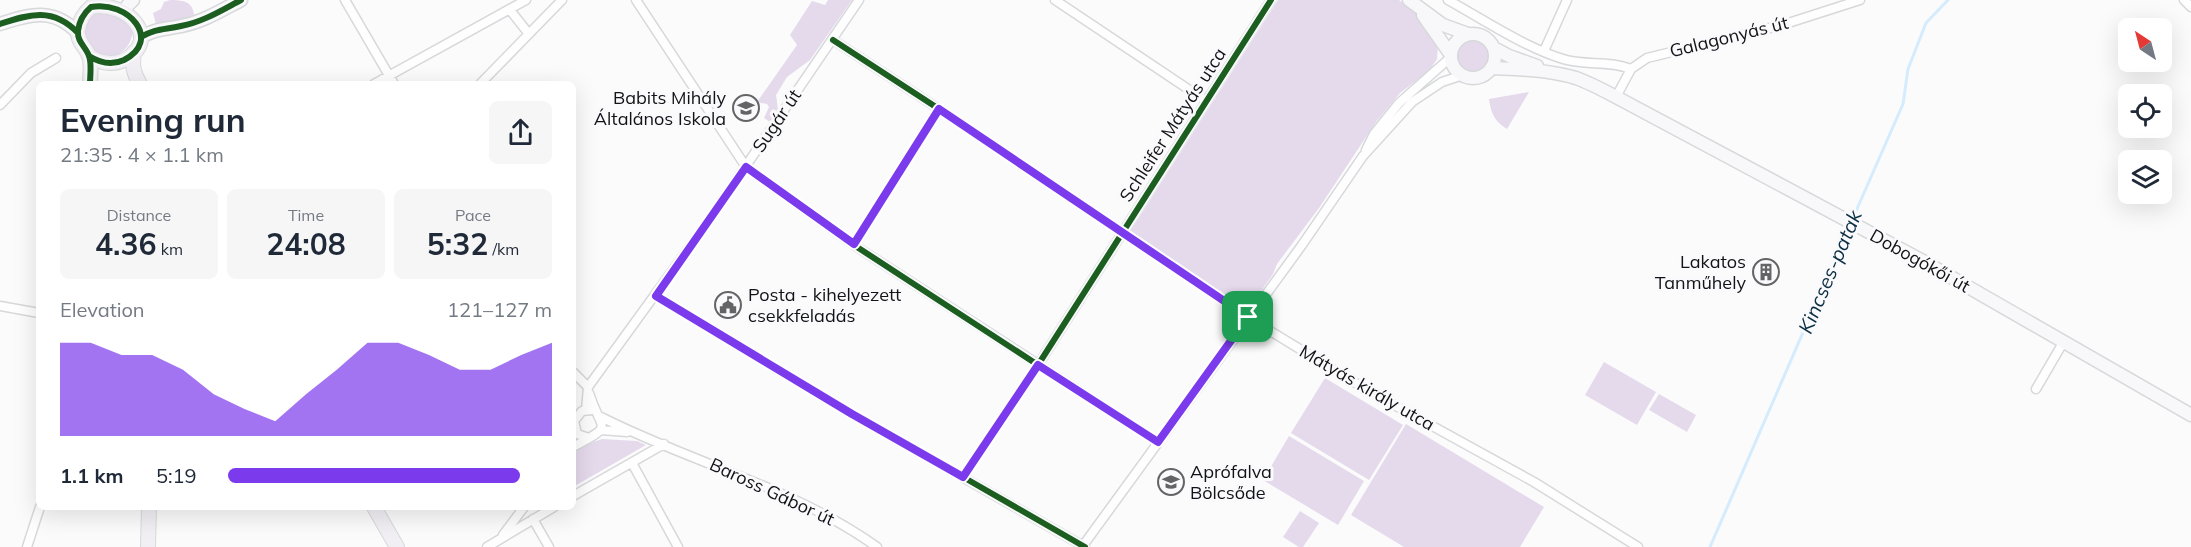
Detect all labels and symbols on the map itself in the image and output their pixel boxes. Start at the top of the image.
street label: Galagonyás út [1667,11,1791,62]
north arrow [2118,18,2172,72]
street label: Schleifer Mátyás utca [1114,44,1231,206]
street label: Sugár út [747,85,806,157]
place label: Babits Mihály Általános Iskola [594,86,726,130]
school or university icon: Babits Mihály Általános Iskola [731,93,761,123]
water label: Kincses-patak [1792,206,1867,337]
street label: Dobogókői út [1866,224,1974,298]
place label: Lakatos Tanműhely [1655,250,1746,294]
building icon: Lakatos Tanműhely [1751,257,1781,287]
place label: Posta - kihelyezett csekkfeladás [748,283,901,327]
public building icon: Posta - kihelyezett csekkfeladás [713,290,743,320]
pin [1222,291,1273,342]
street label: Mátyás király utca [1296,340,1439,436]
street label: Baross Gábor út [706,453,838,531]
place label: Aprófalva Bölcsőde [1190,460,1272,504]
school or university icon: Aprófalva Bölcsőde [1156,467,1186,497]

